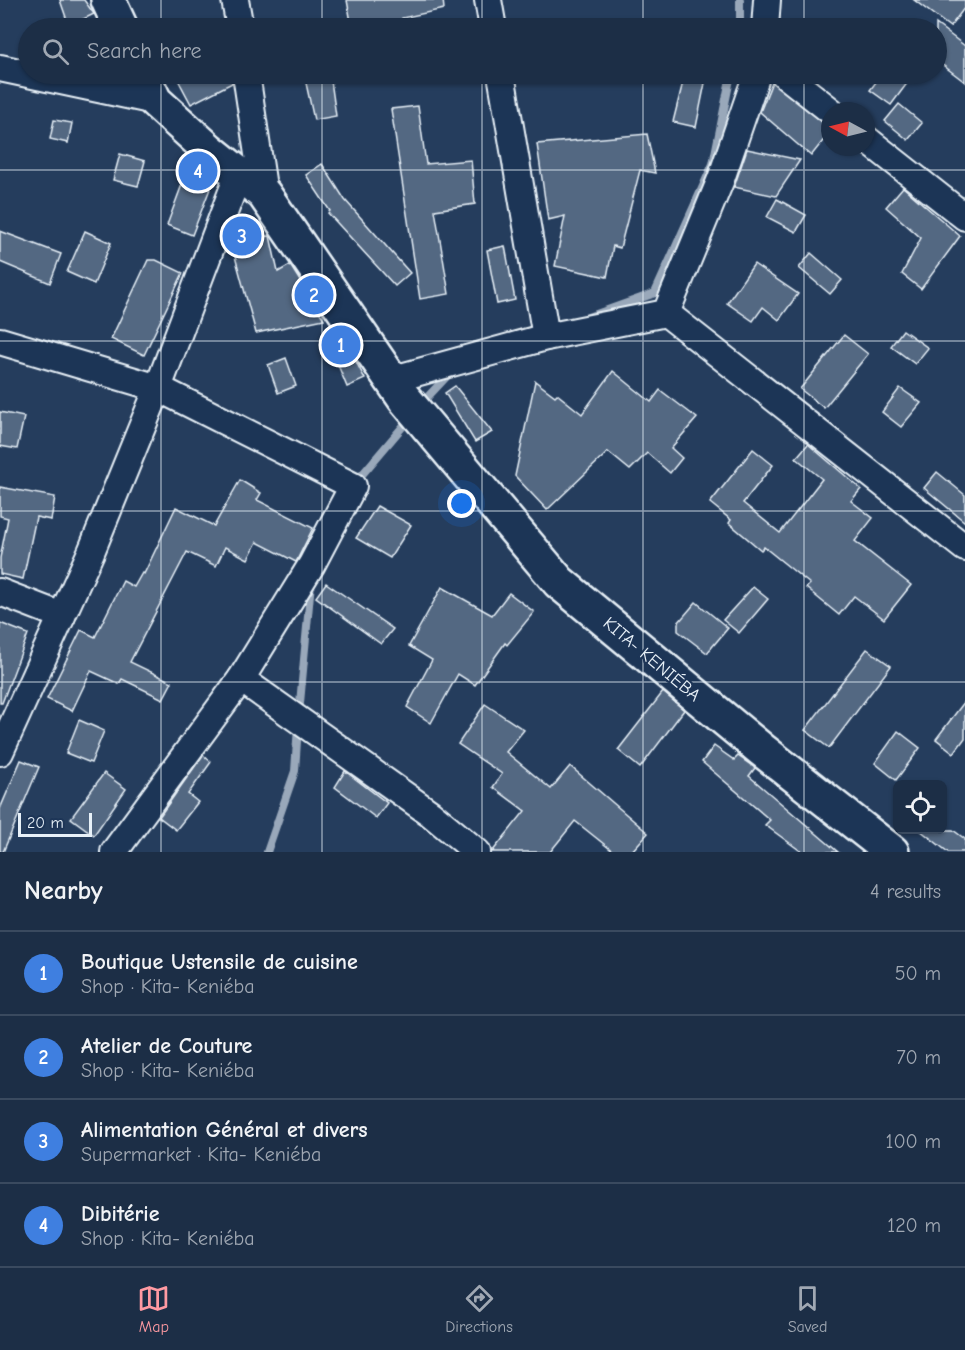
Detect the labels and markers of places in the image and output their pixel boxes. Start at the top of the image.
pin: 4 [178,148,218,194]
pin: 3 [222,214,262,258]
pin: 2 [294,272,334,318]
pin: 1 [322,322,360,368]

